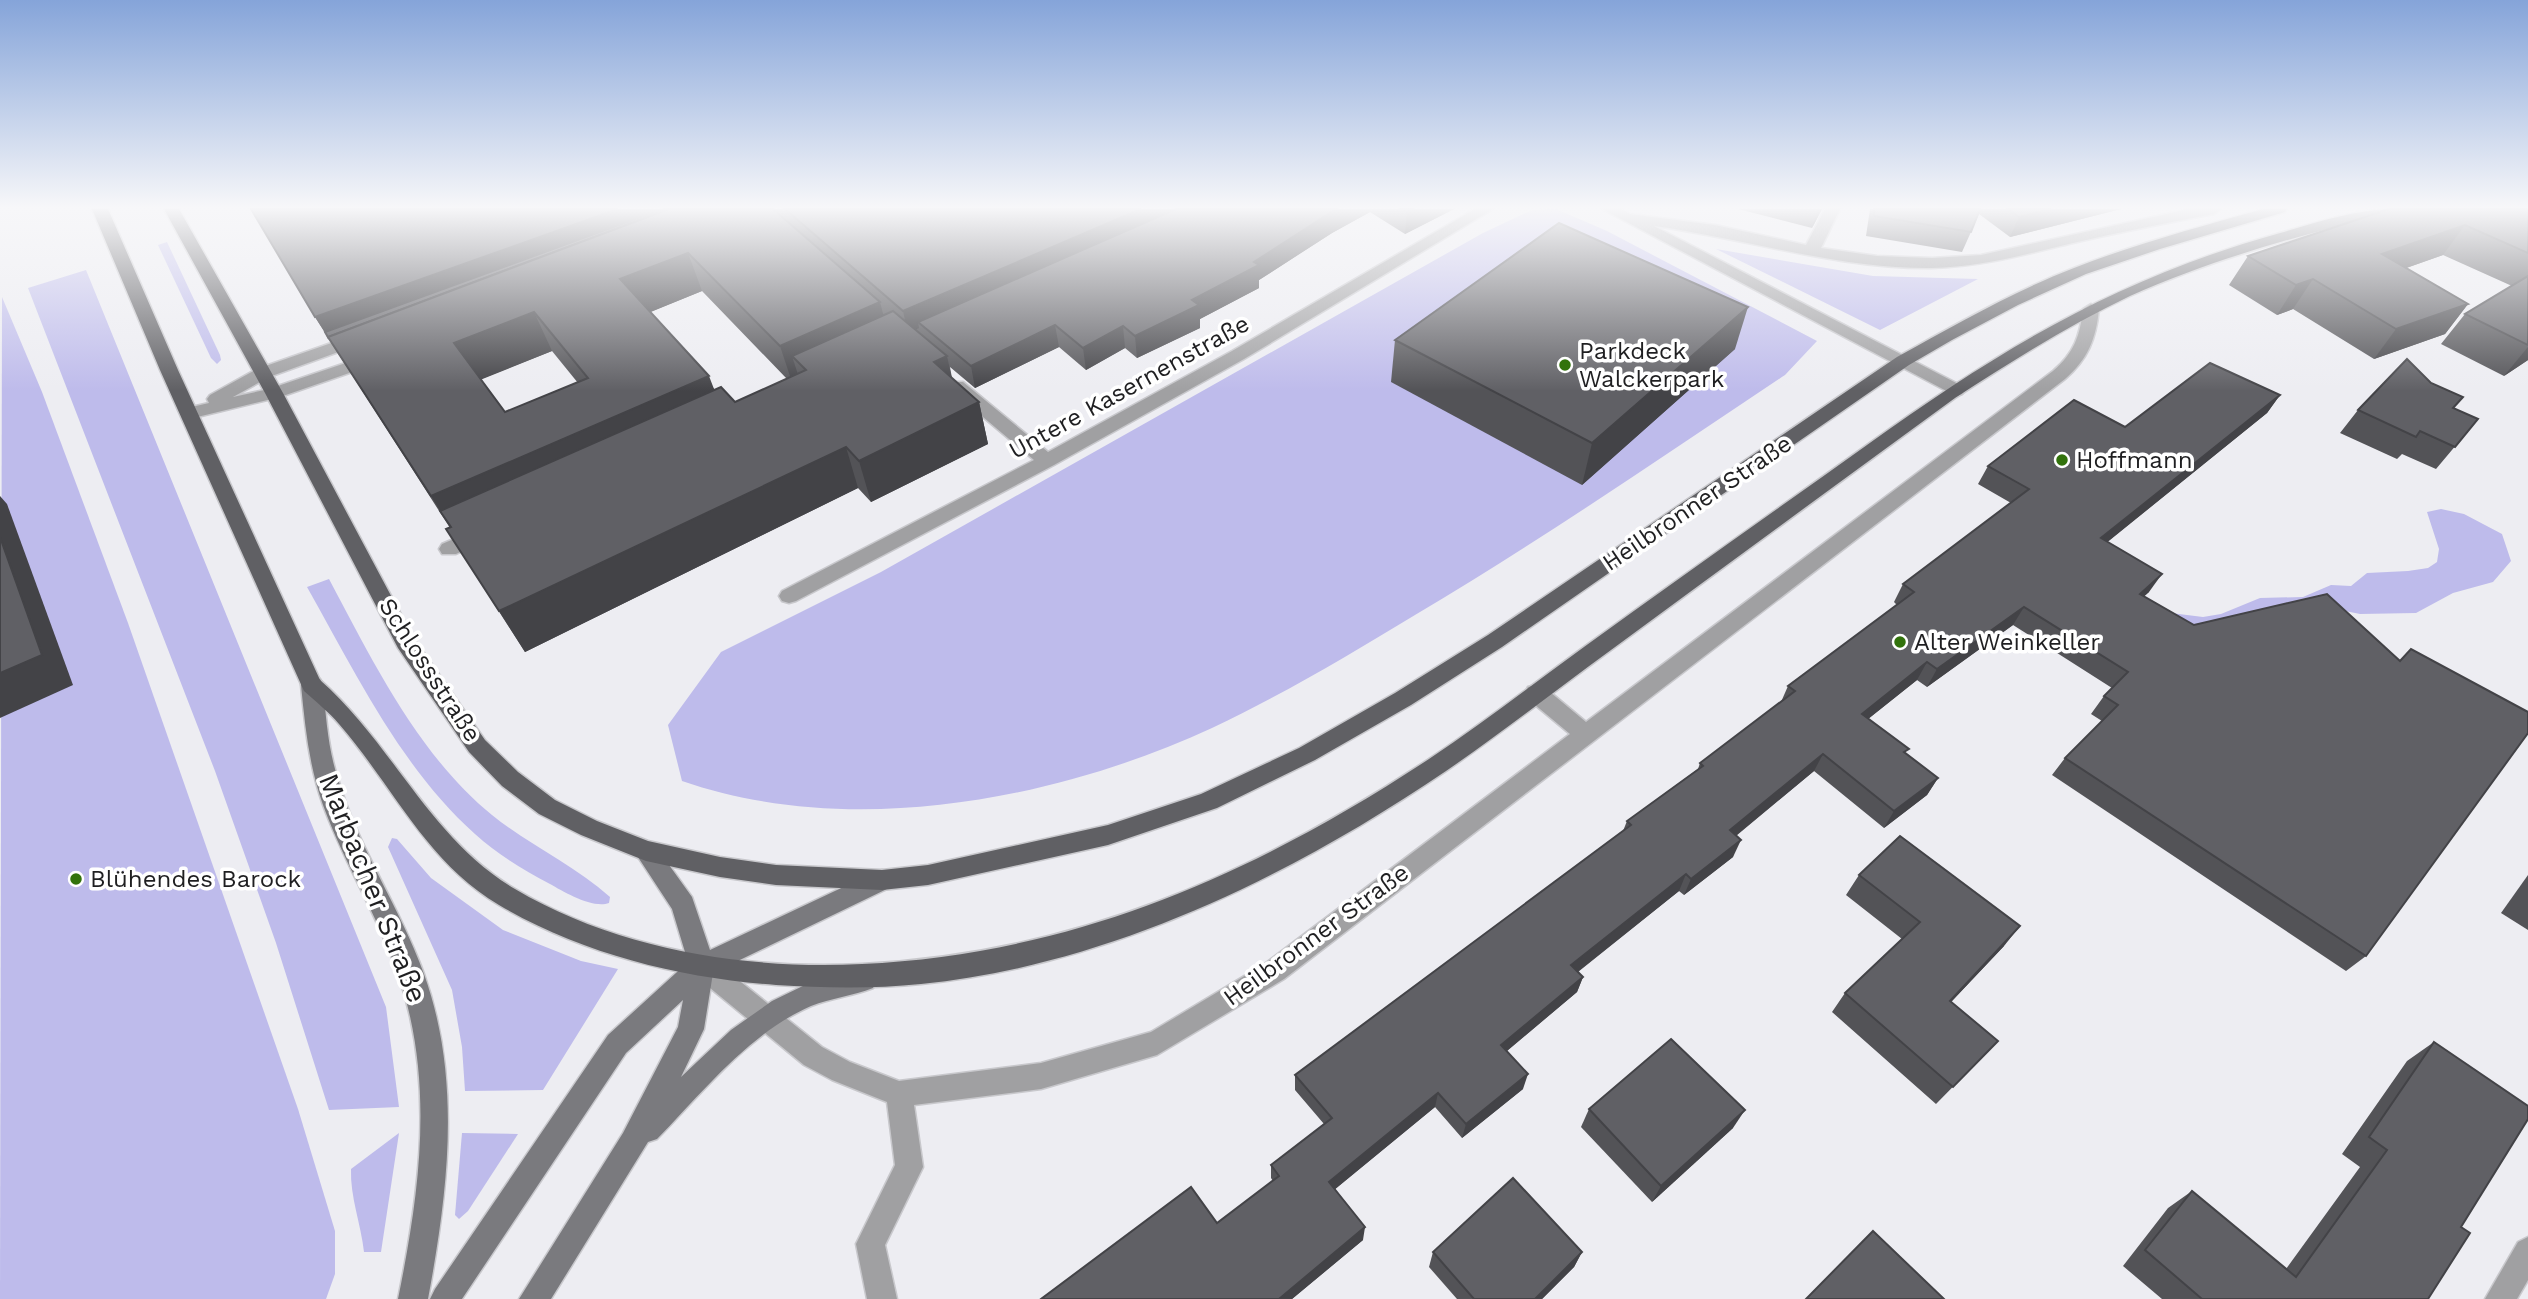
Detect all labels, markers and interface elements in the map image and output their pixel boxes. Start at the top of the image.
street label: Untere Kasernenstraße [1004,309,1254,465]
place label: Parkdeck Walckerpark [1579,337,1725,393]
marker: Parkdeck Walckerpark [1557,357,1573,373]
street label: Heilbronner Straße [1597,429,1797,577]
place label: Hoffmann [2076,446,2193,474]
marker: Hoffmann [2054,452,2070,468]
street label: Schlossstraße [373,593,487,747]
place label: Alter Weinkeller [1914,628,2100,656]
marker: Alter Weinkeller [1892,634,1908,650]
street label: Marbacher Straße [312,769,434,1007]
street label: Heilbronner Straße [1218,858,1414,1012]
place label: Blühendes Barock [90,865,302,893]
marker: Blühendes Barock [68,871,84,887]

